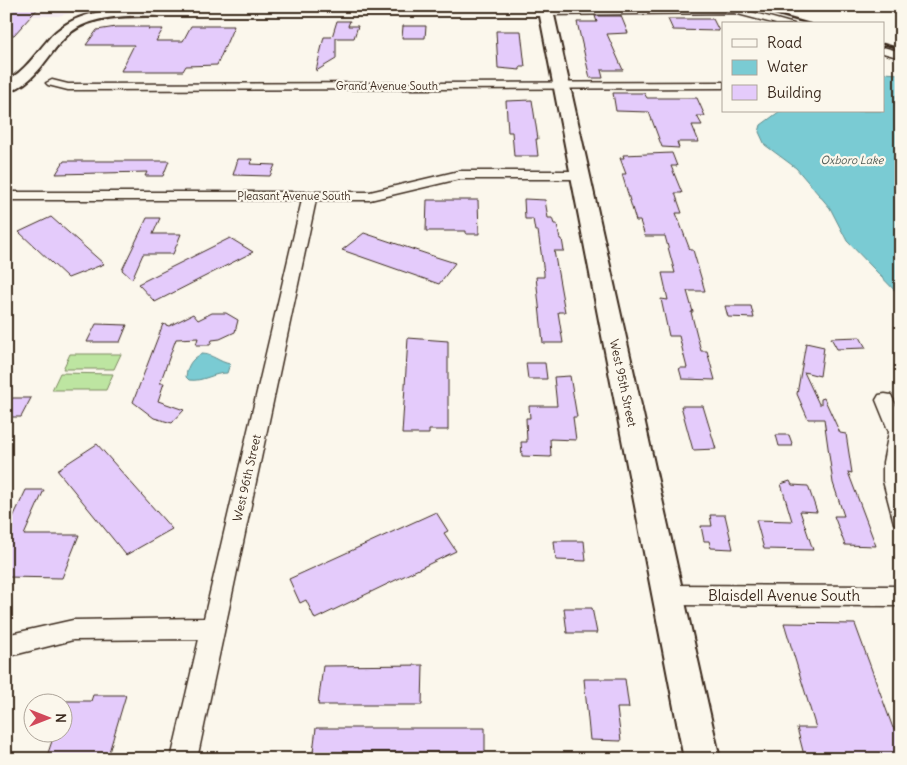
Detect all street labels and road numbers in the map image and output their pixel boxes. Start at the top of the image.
street label: Grand Avenue South [336,79,438,93]
street label: Pleasant Avenue South [237,189,351,203]
street label: West 95th Street [607,338,640,428]
street label: West 96th Street [229,433,264,523]
street label: Blaisdell Avenue South [708,586,860,605]

